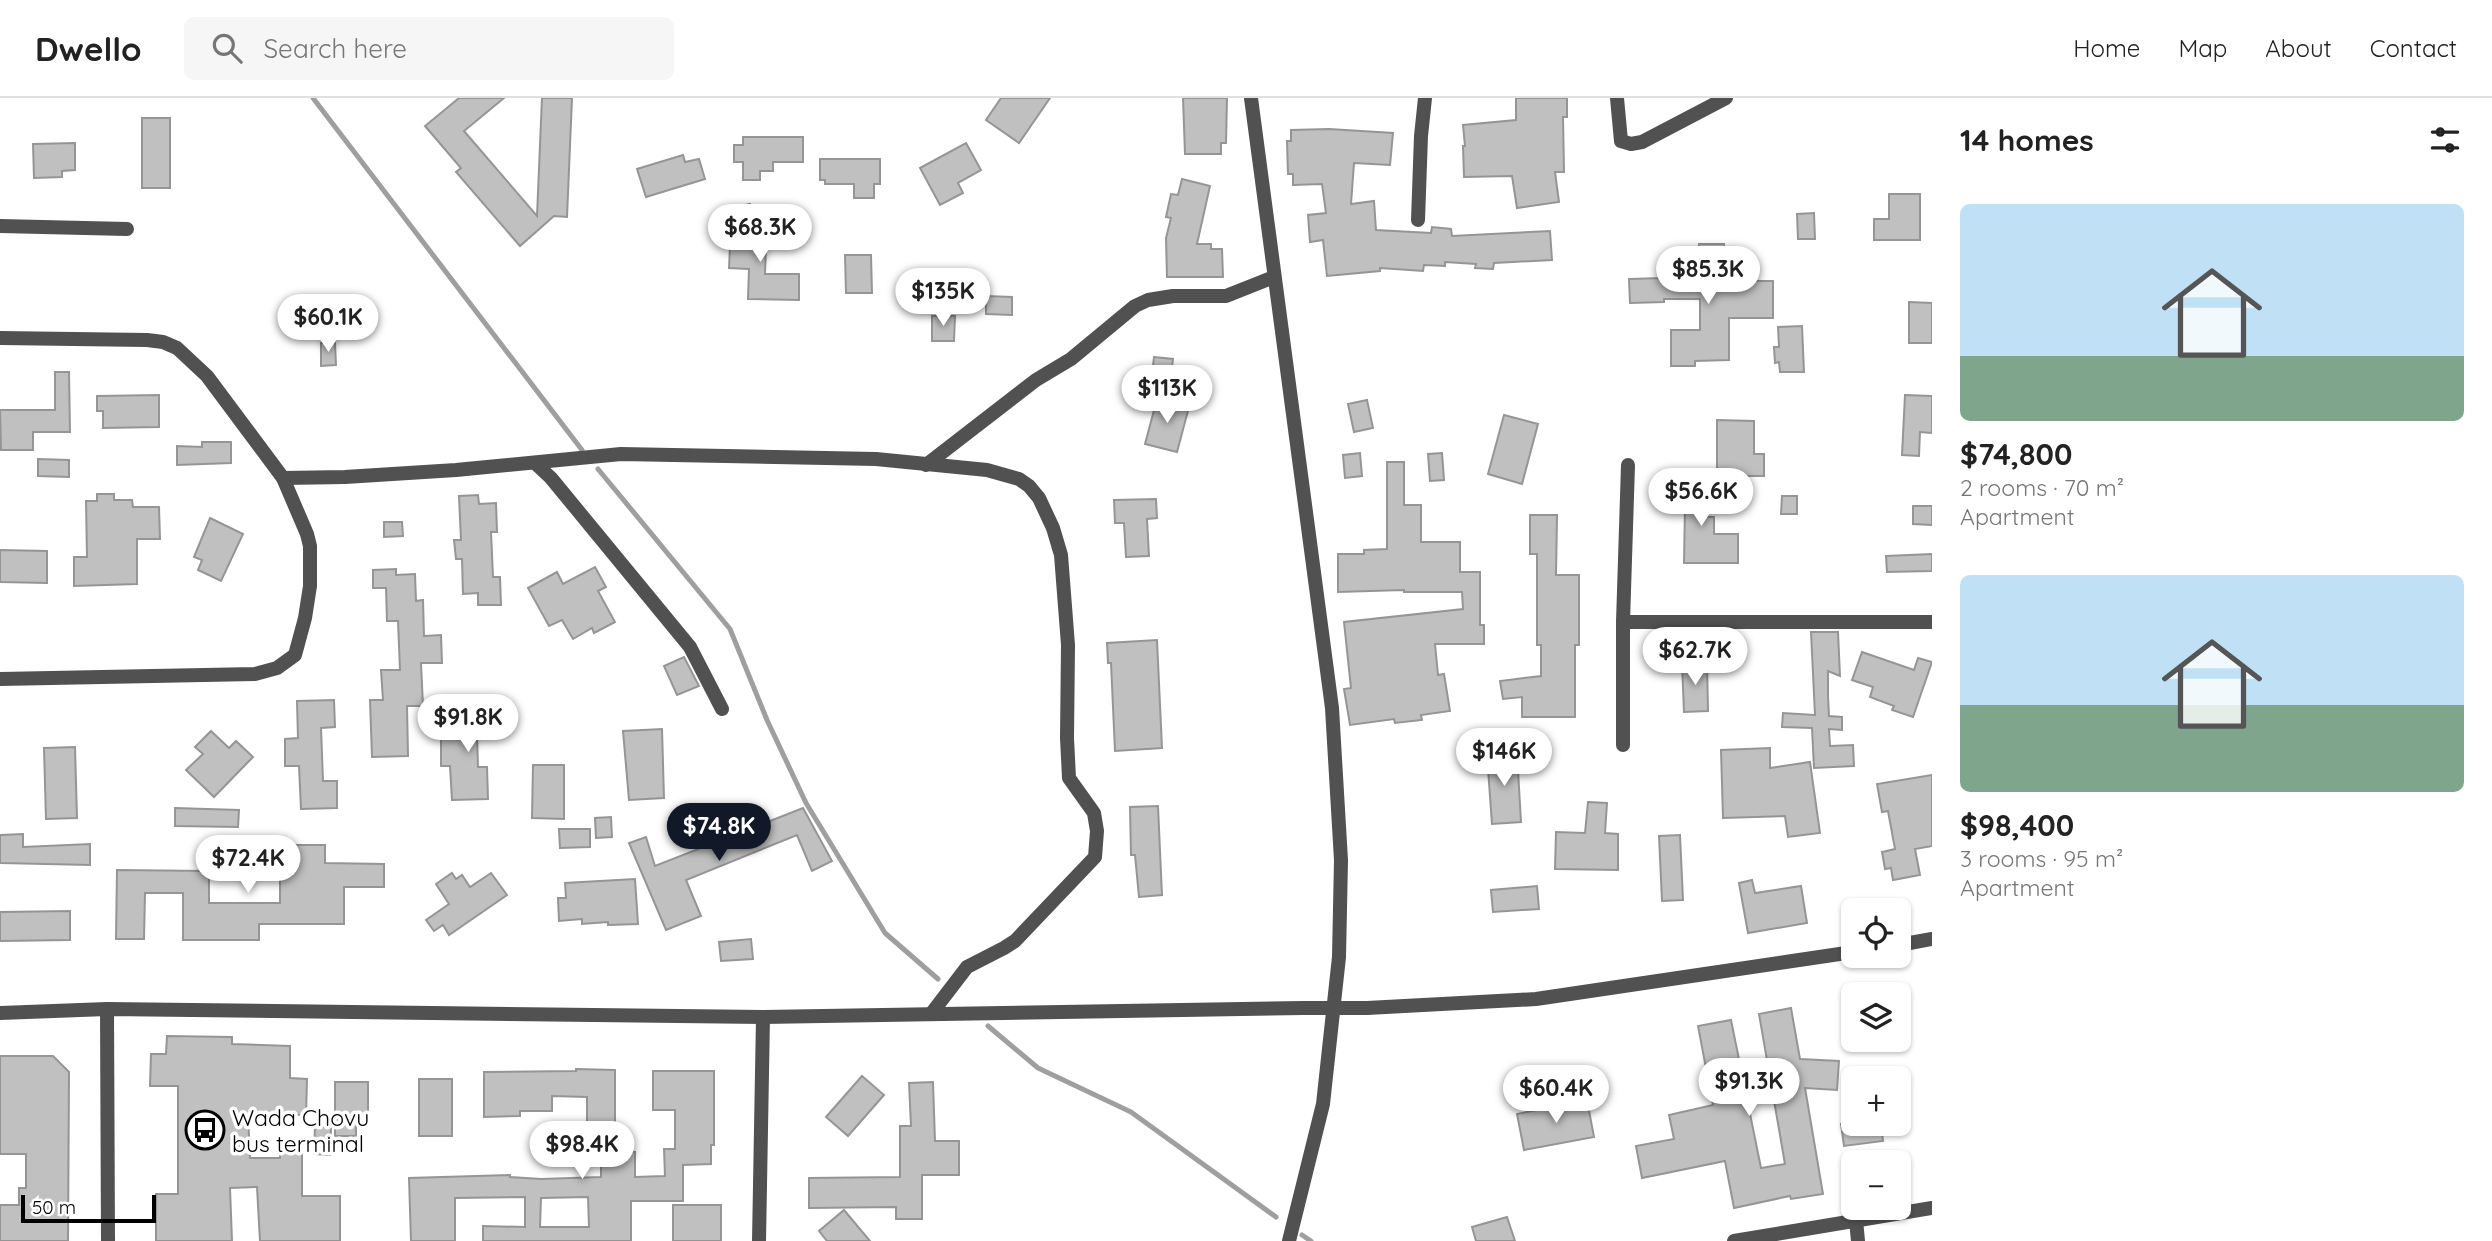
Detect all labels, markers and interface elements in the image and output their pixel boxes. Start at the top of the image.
search box [184,17,674,80]
text: Dwello [35,28,142,69]
icon: search [208,29,246,67]
text: Search here [264,32,407,65]
text: Home [2073,33,2140,63]
text: Map [2178,33,2227,63]
text: About [2265,33,2332,63]
text: Contact [2370,33,2457,63]
text: 14 homes [1960,121,2094,159]
icon: filters [2426,121,2464,159]
pin: $68.3K [703,204,817,264]
text: $68.3K [724,212,796,241]
pin: $85.3K [1651,246,1765,306]
icon: home [2149,250,2275,376]
text: $85.3K [1672,254,1744,283]
pin: $135K [894,268,992,328]
text: $135K [911,276,975,305]
pin: $60.1K [271,294,385,354]
text: $60.1K [293,302,363,331]
pin: $113K [1118,366,1216,425]
text: $113K [1137,373,1197,402]
text: $74,800 [1960,435,2072,473]
pin: $56.6K [1644,468,1758,528]
text: 2 rooms · 70 m² [1960,473,2124,502]
text: $56.6K [1664,476,1738,505]
text: Apartment [1960,502,2074,531]
icon: home [2149,621,2275,747]
pin: $62.7K [1638,628,1752,687]
text: $62.7K [1659,635,1731,664]
pin: $91.8K [411,694,525,754]
text: $91.8K [433,702,503,731]
pin: $146K [1455,728,1553,788]
text: $146K [1472,736,1536,765]
pin: $74.8K [662,804,776,863]
text: $98,400 [1960,806,2074,844]
text: $74.8K [683,811,755,840]
pin: $72.4K [191,836,305,895]
text: $72.4K [211,843,285,872]
text: 3 rooms · 95 m² [1960,844,2123,873]
text: Apartment [1960,873,2074,902]
map controls [1841,898,1911,1220]
button: locate [1841,898,1911,968]
button: layers [1841,982,1911,1052]
pin: $91.3K [1692,1058,1806,1118]
pin: $60.4K [1499,1066,1613,1125]
text: $91.3K [1715,1066,1783,1095]
button: + [1841,1066,1911,1136]
text: $60.4K [1519,1073,1593,1102]
place label: Wada Chovu bus terminal [232,1103,369,1158]
bus stop icon: Wada Chovu bus terminal [184,1109,226,1151]
pin: $98.4K [525,1122,639,1181]
text: $98.4K [545,1129,619,1158]
button: − [1841,1150,1911,1220]
scale bar [21,1192,156,1224]
text: 50 m [32,1195,76,1219]

